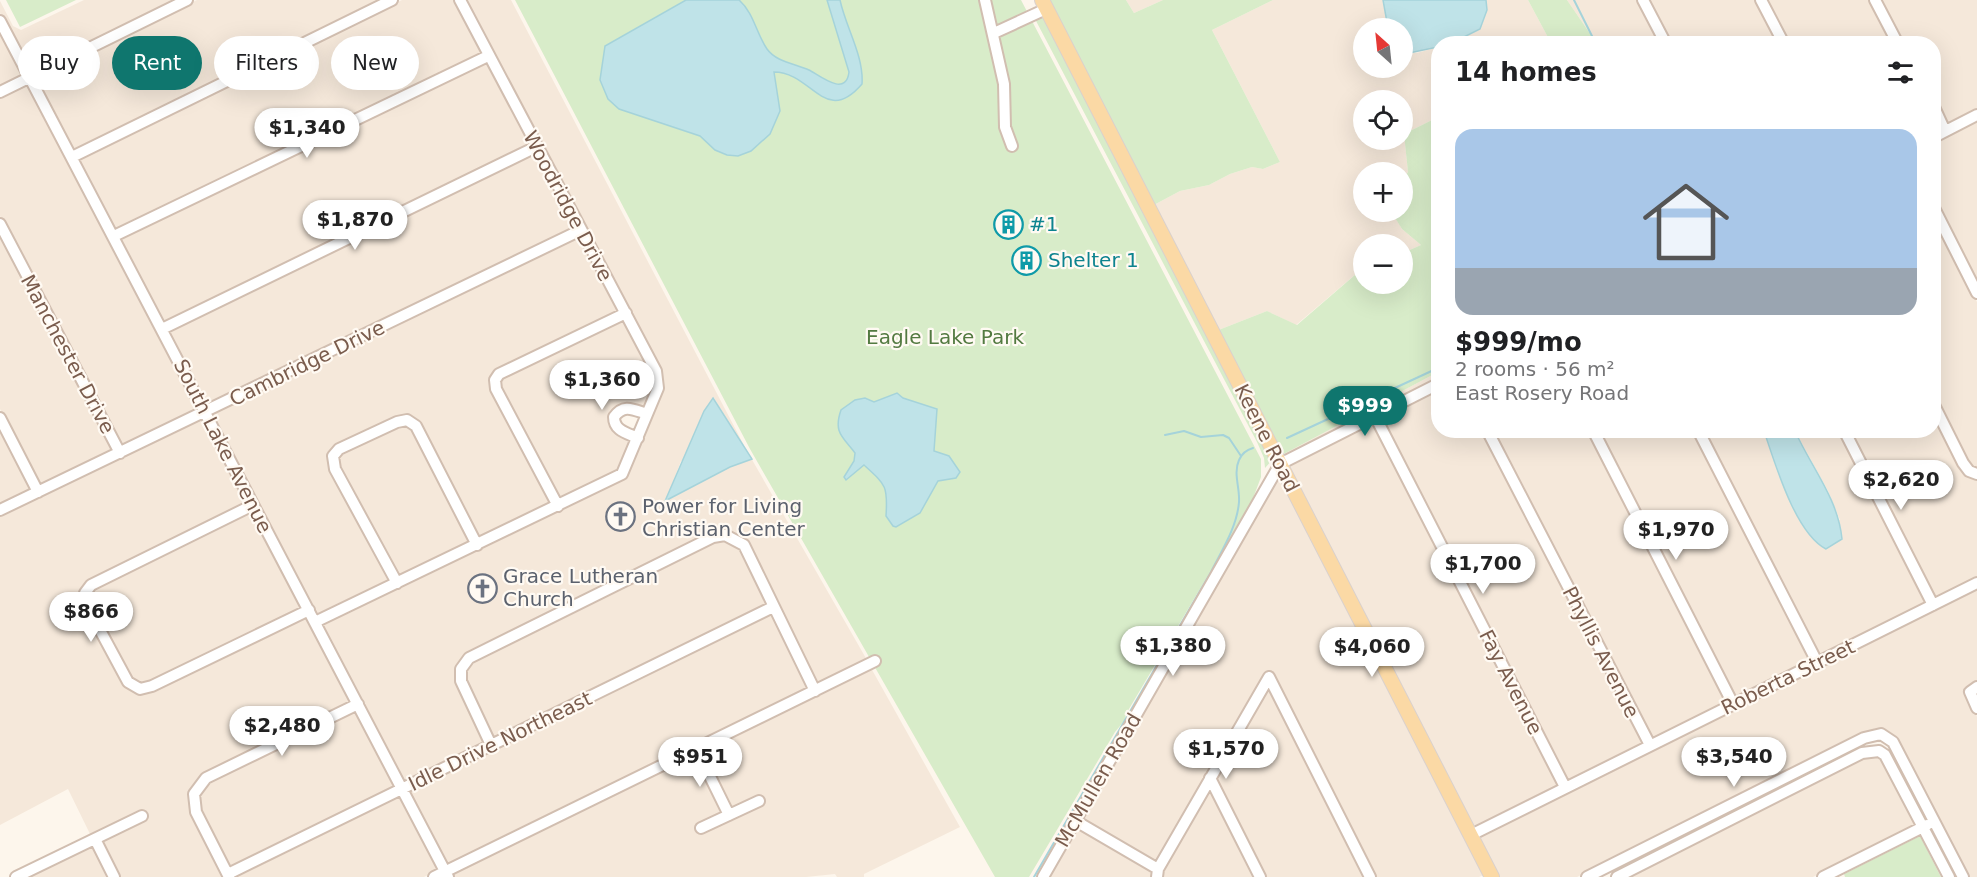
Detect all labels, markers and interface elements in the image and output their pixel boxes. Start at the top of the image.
north arrow [1353,18,1413,78]
map controls [1353,18,1413,294]
chip: Buy [18,36,100,90]
chip: Rent [112,36,202,90]
chip: Filters [214,36,319,90]
chip: New [331,36,419,90]
icon: filters [1884,56,1917,89]
text: 14 homes [1455,57,1597,87]
button: locate [1353,90,1413,150]
pin: $1,340 [258,108,356,159]
text: $1,340 [268,115,346,139]
street label: Woodridge Drive [518,127,618,285]
button: + [1353,162,1413,222]
icon: home [1632,168,1740,276]
pin: $1,870 [306,200,404,251]
text: $1,870 [316,207,394,231]
building icon: #1 [992,208,1024,240]
place label: #1 [1029,212,1058,236]
button: − [1353,234,1413,294]
building icon: Shelter 1 [1011,244,1043,276]
place label: Shelter 1 [1048,248,1139,272]
street label: Manchester Drive [16,270,120,438]
street label: Cambridge Drive [226,315,388,411]
park label: Eagle Lake Park [866,325,1024,349]
text: $999/mo [1455,327,1582,357]
street label: South Lake Avenue [169,355,277,537]
text: 2 rooms · 56 m² [1455,357,1615,381]
pin: $1,360 [553,360,651,411]
text: $1,360 [563,367,641,391]
street label: Keene Road [1229,380,1305,496]
text: East Rosery Road [1455,381,1629,405]
pin: $999 [1329,386,1401,437]
text: $999 [1337,393,1393,417]
pin: $2,620 [1852,460,1950,511]
text: $2,620 [1862,467,1940,491]
place label: Power for Living Christian Center [642,494,806,541]
church icon: Power for Living Christian Center [605,501,637,533]
pin: $1,970 [1627,510,1725,561]
text: $1,970 [1637,517,1715,541]
pin: $1,700 [1434,544,1532,595]
text: $1,700 [1444,551,1522,575]
place label: Grace Lutheran Church [503,564,658,611]
church icon: Grace Lutheran Church [466,572,498,604]
street label: Phyllis Avenue [1558,582,1644,722]
pin: $866 [55,592,127,643]
text: $866 [63,599,119,623]
pin: $1,380 [1124,626,1222,677]
street label: Fay Avenue [1474,626,1548,738]
pin: $4,060 [1323,627,1421,678]
text: $1,380 [1134,633,1212,657]
text: $4,060 [1333,634,1411,658]
street label: Roberta Street [1717,634,1859,720]
street label: Idle Drive Northeast [404,686,596,796]
pin: $2,480 [233,706,331,757]
street label: McMullen Road [1050,709,1146,851]
text: $2,480 [243,713,321,737]
pin: $1,570 [1177,729,1275,780]
text: $1,570 [1187,736,1265,760]
pin: $951 [664,737,736,788]
pin: $3,540 [1685,737,1783,788]
text: $951 [672,744,728,768]
text: $3,540 [1695,744,1773,768]

